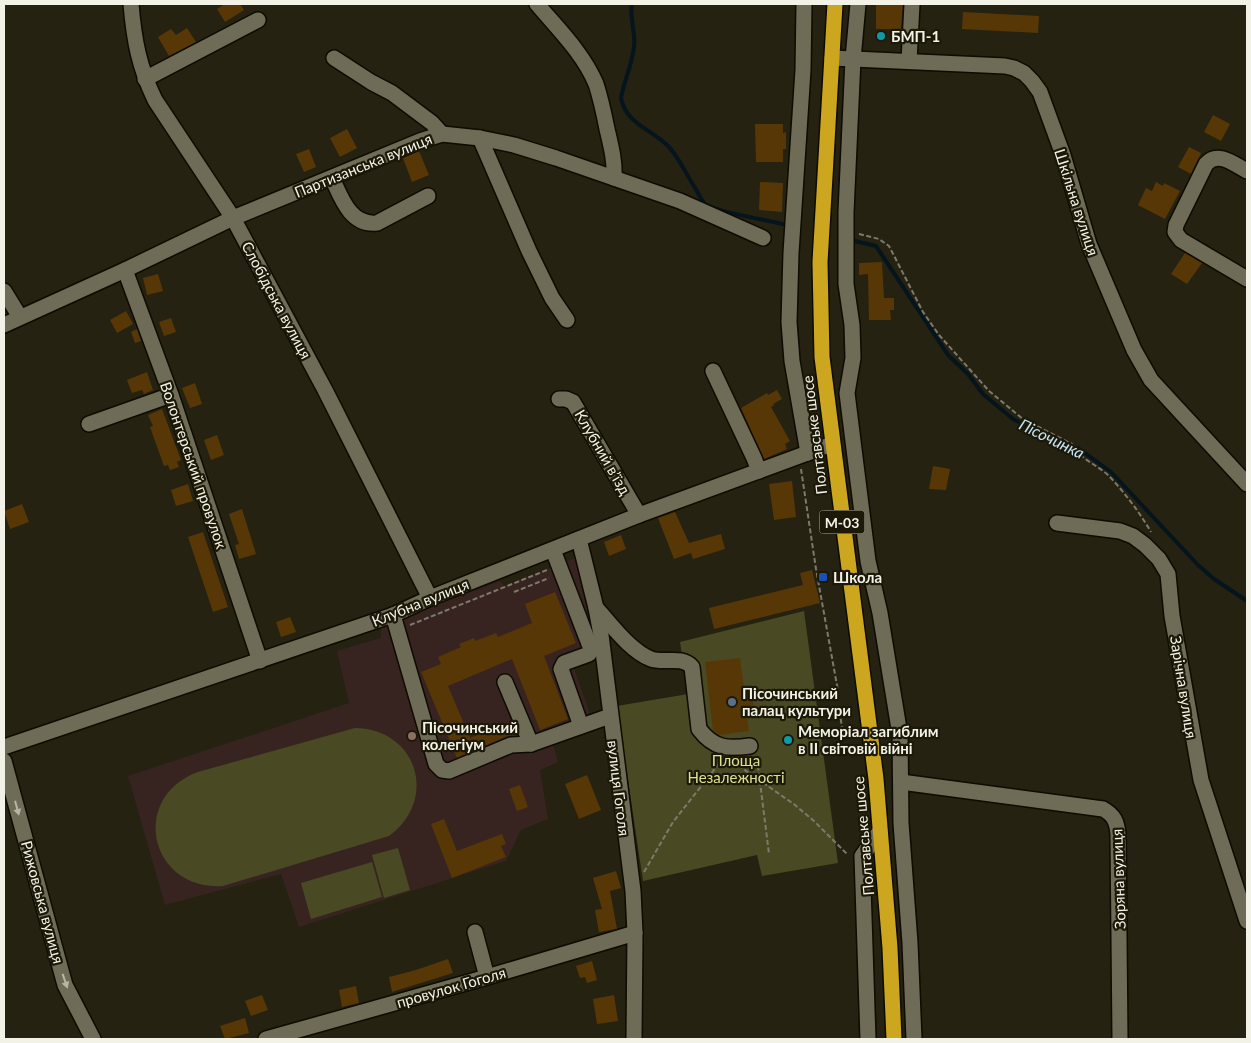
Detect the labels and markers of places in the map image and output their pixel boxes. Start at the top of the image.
place label: БМП-1 [891,27,940,45]
marker: БМП-1 [875,30,887,42]
place label: Школа [833,568,882,586]
marker: Школа [817,571,829,583]
place label: Пісочинський палац культури [742,684,851,719]
marker: Пісочинський палац культури [726,696,738,708]
place label: Пісочинський колегіум [422,718,518,753]
place label: Меморіал загиблим в II світовій війні [798,722,938,757]
marker: Пісочинський колегіум [406,730,418,742]
marker: Меморіал загиблим в II світовій війні [782,734,794,746]

